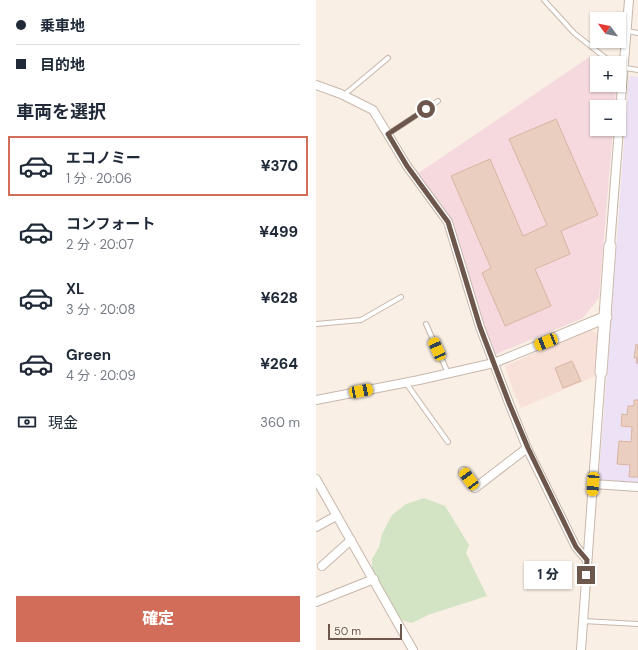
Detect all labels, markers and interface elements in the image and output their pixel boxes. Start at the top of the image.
north arrow [590,12,626,48]
map controls [590,12,626,136]
text: 乗車地 [40,16,85,36]
text: 目的地 [40,55,85,75]
button: + [590,56,626,92]
text: 車両を選択 [16,100,106,124]
route start [417,100,435,118]
button: − [590,100,626,136]
icon: car [18,148,54,184]
text: エコノミー [66,148,141,168]
text: ¥370 [261,156,298,176]
text: 1 分 · 20:06 [66,170,132,187]
icon: car [18,214,54,250]
text: コンフォート [66,214,156,234]
text: ¥499 [259,222,298,242]
text: 2 分 · 20:07 [66,236,134,253]
text: XL [66,279,84,299]
icon: car [18,280,54,316]
text: ¥628 [261,288,298,308]
text: 3 分 · 20:08 [66,301,135,318]
car [533,332,559,352]
car [427,336,447,362]
text: Green [66,345,111,365]
icon: car [18,346,54,382]
text: ¥264 [260,354,298,374]
text: 4 分 · 20:09 [66,367,136,384]
car [348,383,374,399]
icon: cash [16,411,38,433]
text: 現金 [48,413,78,433]
text: 360 m [260,414,300,431]
car [457,466,481,492]
car [586,472,600,496]
callout: 1 分 [524,561,572,589]
text: 1 分 [538,566,558,583]
route end [577,566,595,584]
button: 確定 [16,596,300,642]
scale bar [328,622,402,641]
text: 50 m [334,624,361,638]

